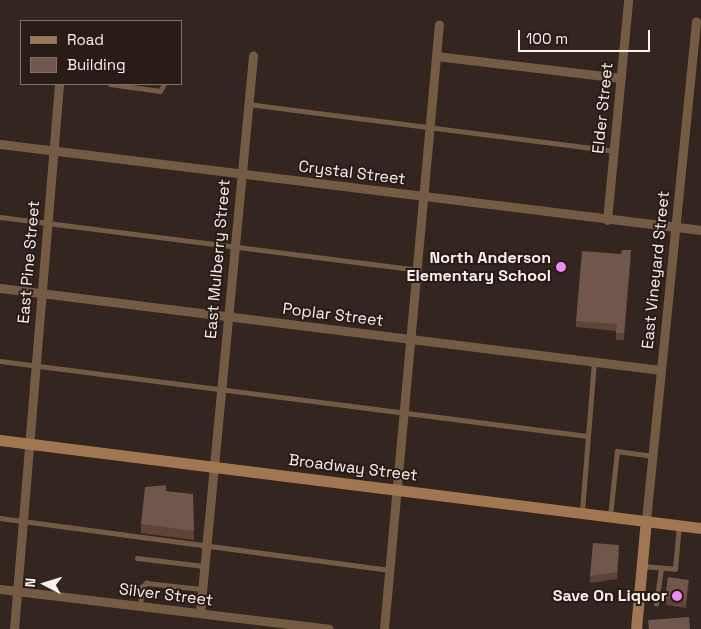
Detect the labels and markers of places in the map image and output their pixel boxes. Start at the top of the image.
place label: North Anderson Elementary School [407,248,551,286]
marker: North Anderson Elementary School [555,261,567,273]
place label: Save On Liquor [553,586,667,606]
marker: Save On Liquor [671,590,683,602]

